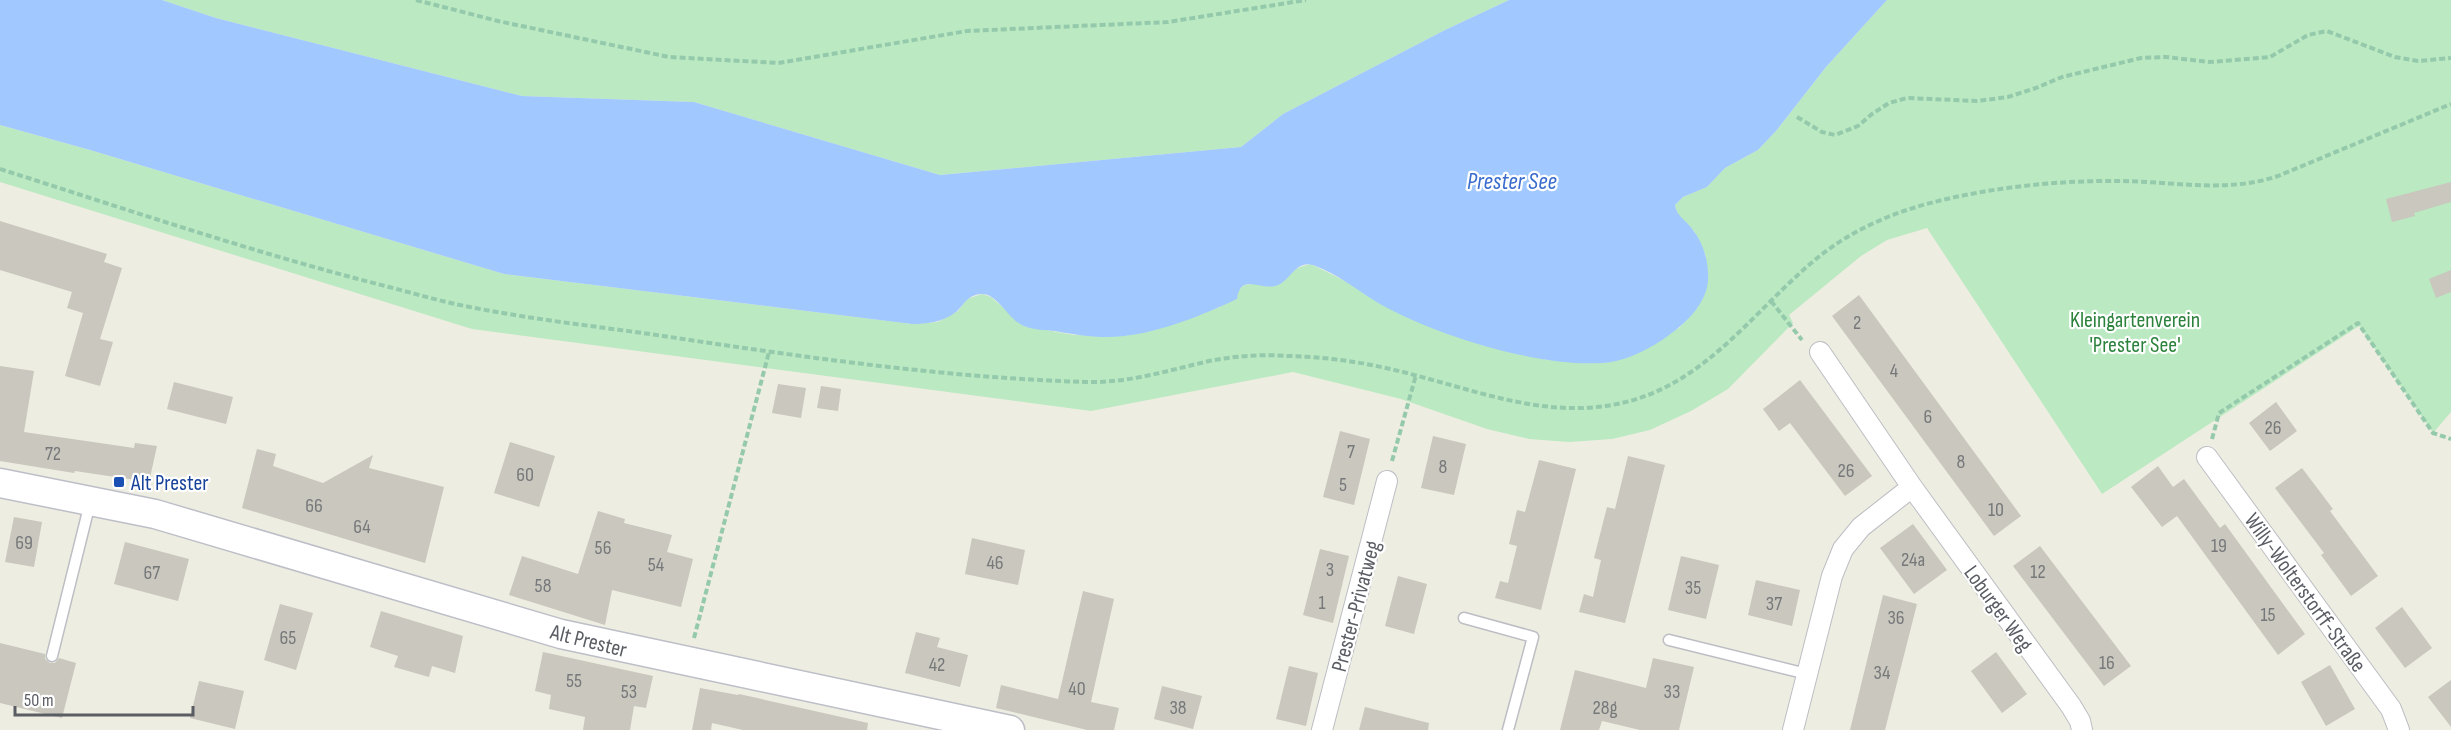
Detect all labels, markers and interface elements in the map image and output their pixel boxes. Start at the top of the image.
water label: Prester See [1467,167,1557,196]
park label: Kleingartenverein 'Prester See' [2070,307,2200,359]
house number: 2 [1853,311,1861,335]
house number: 4 [1890,359,1898,383]
house number: 6 [1924,405,1932,429]
house number: 26 [2265,416,2282,440]
house number: 7 [1347,440,1355,464]
house number: 72 [45,442,61,466]
house number: 8 [1957,450,1965,474]
house number: 8 [1439,455,1447,479]
house number: 26 [1838,459,1855,483]
house number: 60 [516,463,534,487]
place label: Alt Prester [130,470,209,497]
house number: 5 [1339,473,1347,497]
marker: Alt Prester [112,475,126,489]
house number: 66 [305,494,323,518]
house number: 10 [1988,498,2004,522]
street label: Willy-Wolterstorff-Straße [2238,508,2372,678]
house number: 64 [353,515,371,539]
house number: 69 [15,531,33,555]
house number: 19 [2211,534,2227,558]
house number: 56 [595,536,611,560]
street label: Prester-Privatweg [1326,538,1387,675]
house number: 24a [1901,548,1925,572]
house number: 46 [986,551,1004,575]
house number: 54 [648,553,664,577]
house number: 3 [1326,558,1334,582]
street label: Loburger Weg [1957,560,2038,657]
house number: 12 [2030,560,2046,584]
house number: 67 [144,561,160,585]
house number: 58 [535,574,551,598]
house number: 35 [1685,576,1701,600]
house number: 1 [1319,591,1326,615]
house number: 37 [1766,592,1782,616]
house number: 15 [2260,603,2276,627]
house number: 36 [1887,606,1905,630]
street label: Alt Prester [547,619,630,664]
house number: 65 [280,626,296,650]
house number: 16 [2099,651,2115,675]
house number: 42 [929,653,945,677]
house number: 34 [1874,661,1890,685]
house number: 55 [566,669,582,693]
house number: 40 [1068,677,1086,701]
scale bar [15,679,194,717]
house number: 53 [621,680,637,704]
house number: 33 [1664,680,1680,704]
text: 50 m [24,690,54,711]
house number: 38 [1169,696,1187,720]
house number: 28g [1593,696,1618,720]

